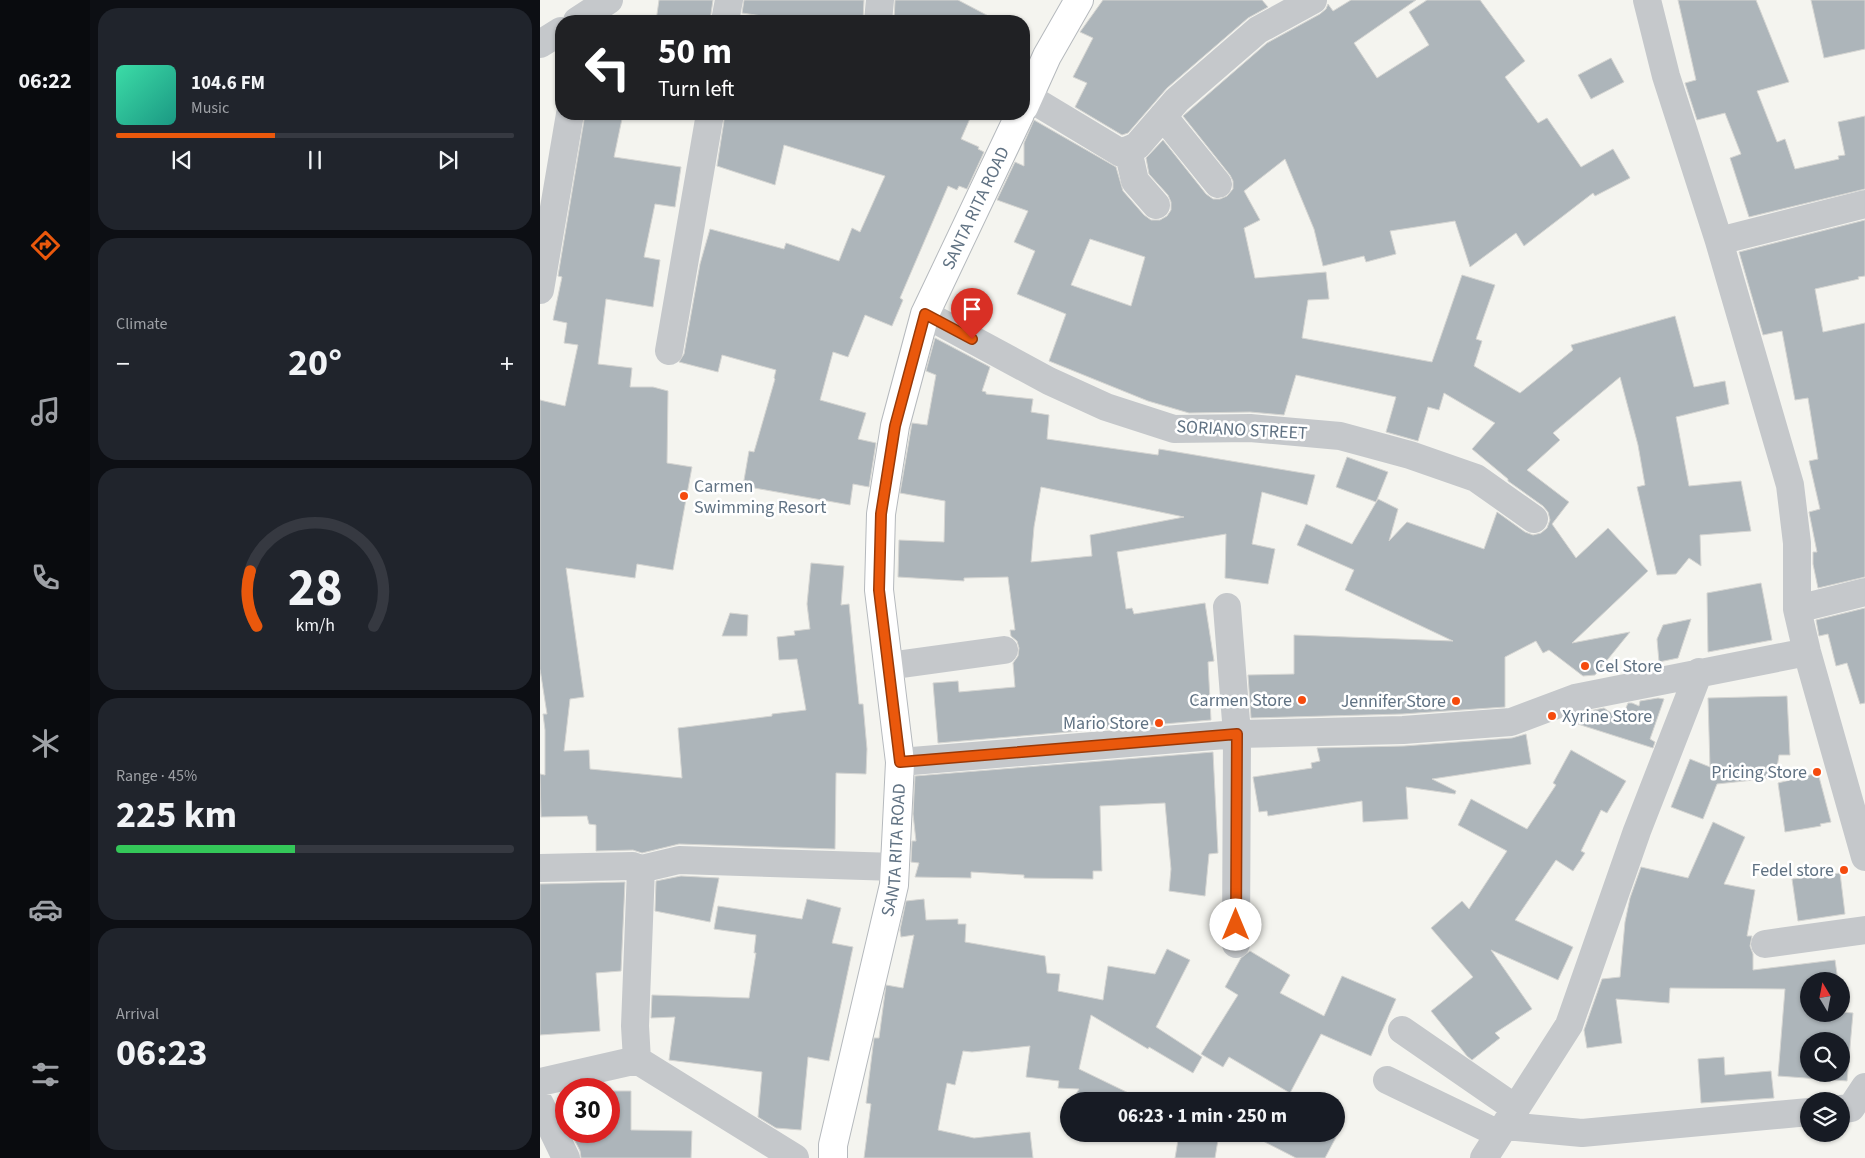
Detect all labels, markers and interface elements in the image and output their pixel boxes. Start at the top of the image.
text: 50 m [658,27,732,77]
icon: left [575,35,640,100]
text: 06:22 [18,65,72,97]
text: 104.6 FM [191,70,265,97]
text: Turn left [658,73,734,105]
text: Music [191,97,229,119]
street label: SANTA RITA ROAD [935,142,1015,274]
icon: previous [168,146,196,174]
icon: pause [301,146,329,174]
icon: next [434,146,462,174]
icon: directions [28,228,63,263]
pin [951,288,993,339]
icon: arrive [958,295,986,323]
text: Climate [116,313,167,335]
text: 20° [288,336,342,390]
text: − [116,344,130,384]
text: + [500,344,514,384]
icon: music [28,394,63,429]
street label: SORIANO STREET [1176,414,1309,446]
place label: Carmen Swimming Resort [694,474,826,520]
marker: Carmen Swimming Resort [678,490,690,502]
text: 28 [288,552,342,626]
icon: phone [28,560,63,595]
text: km/h [295,613,335,638]
place label: Cel Store [1595,654,1662,679]
marker: Cel Store [1579,660,1591,672]
place label: Carmen Store [1189,688,1292,713]
place label: Jennifer Store [1341,689,1446,714]
marker: Carmen Store [1296,694,1308,706]
marker: Jennifer Store [1450,695,1462,707]
place label: Xyrine Store [1562,704,1652,729]
marker: Xyrine Store [1546,710,1558,722]
place label: Mario Store [1063,711,1149,736]
marker: Mario Store [1153,717,1165,729]
icon: climate [28,726,63,761]
place label: Pricing Store [1711,760,1807,785]
text: Range · 45% [116,765,197,787]
marker: Pricing Store [1811,766,1823,778]
street label: SANTA RITA ROAD [875,783,911,919]
text: 225 km [116,788,237,842]
place label: Fedel store [1752,858,1834,883]
marker: Fedel store [1838,864,1850,876]
icon: car [28,892,63,927]
position arrow [1209,898,1261,950]
north arrow [1800,972,1850,1022]
map controls [1800,972,1850,1142]
text: Arrival [116,1003,159,1025]
text: 06:23 [116,1026,208,1080]
button: search [1800,1032,1850,1082]
icon: filters [28,1057,63,1092]
speed limit sign: 30 [555,1078,620,1143]
button: layers [1800,1092,1850,1142]
text: 06:23 · 1 min · 250 m [1118,1103,1287,1130]

